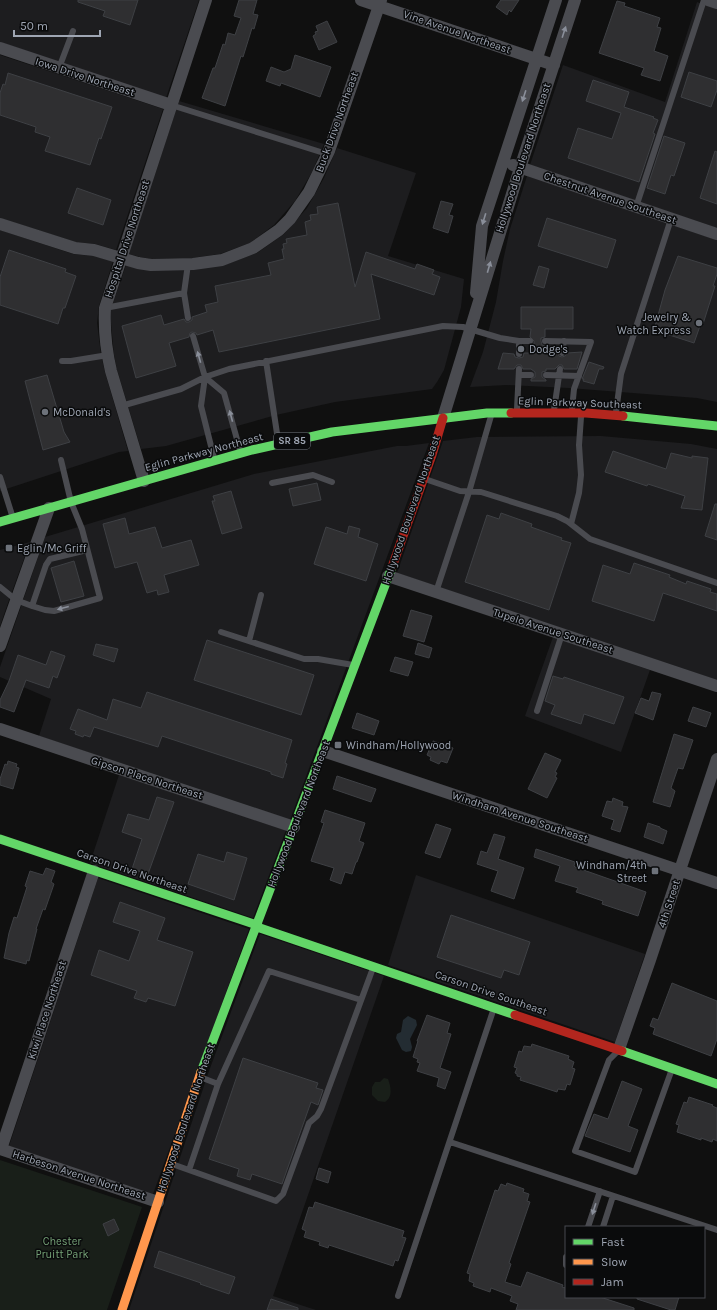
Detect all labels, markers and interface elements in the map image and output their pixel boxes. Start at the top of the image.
street label: Vine Avenue Northeast [401,7,513,57]
scale bar [14,12,100,38]
text: 50 m [20,19,48,33]
one-way arrow [562,26,568,38]
street label: Iowa Drive Northeast [34,55,136,99]
street label: Buck Drive Northeast [313,70,361,174]
street label: Hollywood Boulevard Northeast [493,82,553,234]
one-way arrow [521,90,527,102]
street label: Chestnut Avenue Southeast [542,169,678,227]
street label: Hospital Drive Northeast [102,179,152,299]
one-way arrow [481,214,487,226]
one-way arrow [486,261,492,273]
place label: Jewelry & Watch Express [617,311,691,337]
marker: Jewelry & Watch Express [694,318,704,328]
place label: Dodge's [529,343,568,356]
marker: Dodge's [516,344,526,354]
one-way arrow [196,350,202,362]
street label: Eglin Parkway Southeast [518,394,642,412]
place label: McDonald's [53,406,111,419]
marker: McDonald's [40,407,50,417]
one-way arrow [227,410,233,422]
street label: Eglin Parkway Northeast [143,430,265,474]
road number: SR 85 [274,433,310,449]
street label: Hollywood Boulevard Northeast [379,434,443,586]
place label: Eglin/Mc Griff [17,542,87,555]
marker: Eglin/Mc Griff [4,543,14,553]
one-way arrow [56,605,68,611]
street label: Tupelo Avenue Southeast [491,605,615,657]
street label: Hollywood Boulevard Northeast [265,739,333,889]
place label: Windham/Hollywood [346,739,451,752]
marker: Windham/Hollywood [333,740,343,750]
street label: Gipson Place Northeast [89,754,205,802]
street label: Windham Avenue Southeast [450,789,590,845]
street label: Carson Drive Northeast [75,846,189,896]
place label: Windham/4th Street [576,859,647,885]
marker: Windham/4th Street [650,866,660,876]
street label: 4th Street [655,878,683,930]
street label: Kiwi Place Northeast [25,959,69,1061]
street label: Carson Drive Southeast [433,968,549,1018]
street label: Hollywood Boulevard Northeast [154,1042,218,1194]
street label: Harbeson Avenue Northeast [11,1147,147,1203]
one-way arrow [591,1204,597,1216]
legend [565,1226,705,1298]
park label: Chester Pruitt Park [35,1235,89,1261]
text: Fast [601,1235,625,1249]
text: Slow [601,1255,627,1269]
text: Jam [601,1275,624,1289]

